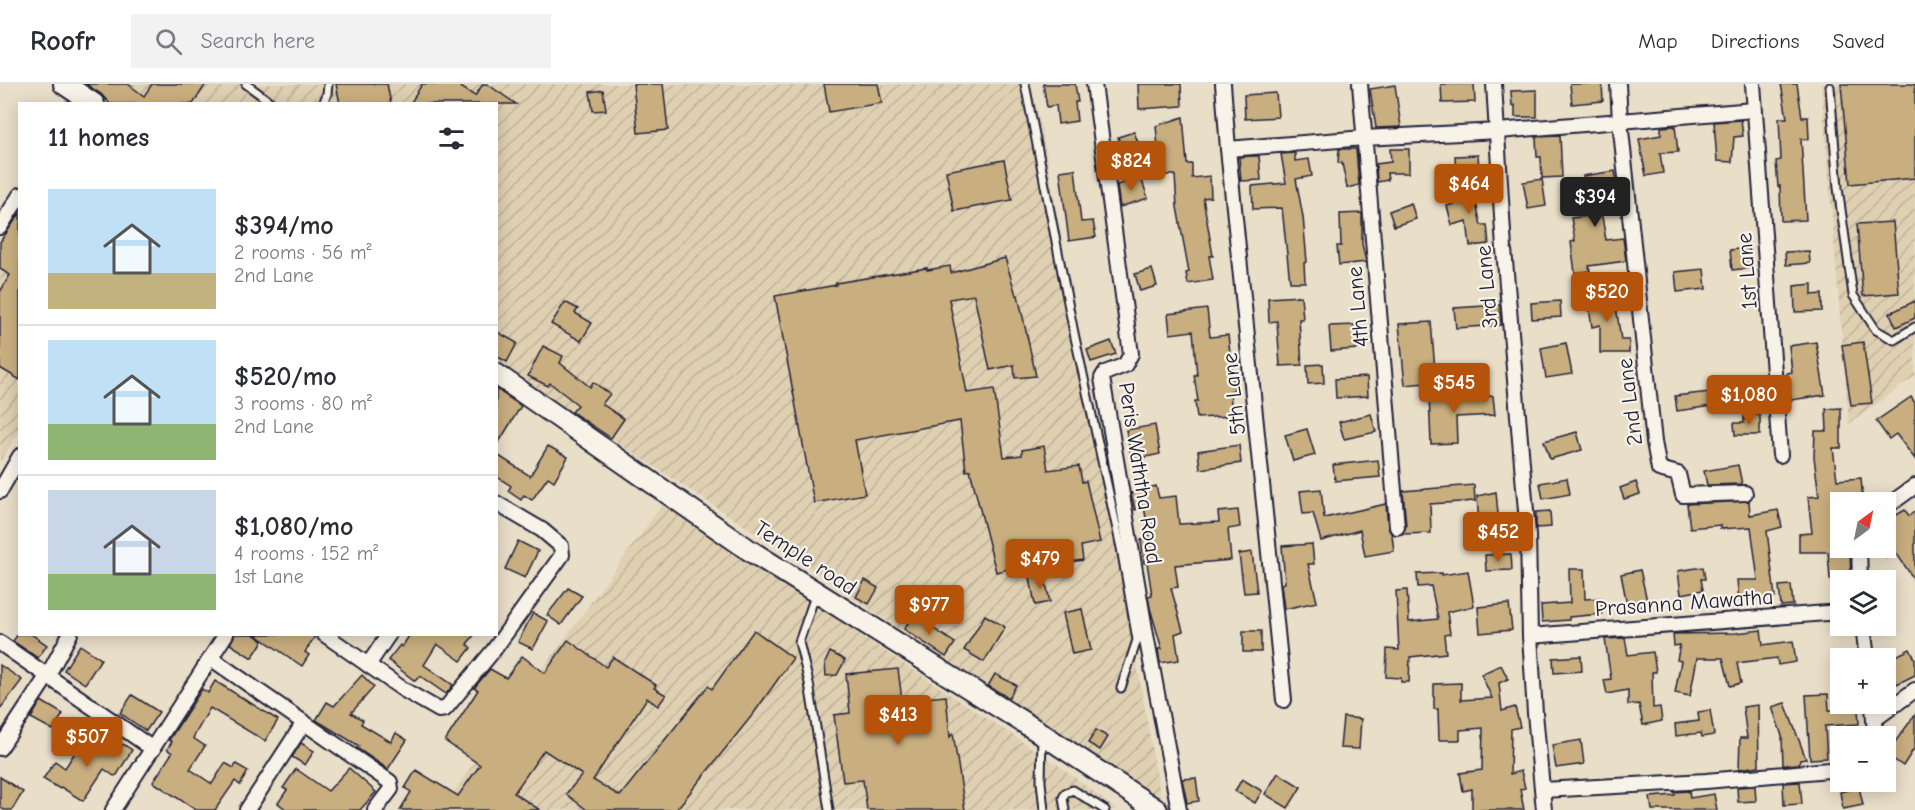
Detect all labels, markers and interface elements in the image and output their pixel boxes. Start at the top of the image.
search box [131,14,551,68]
text: Roofr [30,25,95,57]
icon: search [152,25,185,58]
text: Search here [200,28,315,54]
text: Map [1638,29,1678,53]
text: Directions [1711,29,1800,53]
text: Saved [1833,29,1885,53]
icon: filters [435,122,468,155]
text: 11 homes [48,123,149,153]
pin: $824 [1095,141,1167,192]
text: $824 [1110,149,1152,172]
pin: $464 [1433,164,1505,215]
text: $464 [1448,172,1490,195]
pin: $394 [1559,177,1631,228]
text: $394 [1574,185,1616,208]
text: $394/mo [234,211,334,241]
icon: home [96,213,168,285]
street label: 1st Lane [1731,232,1763,310]
text: 2 rooms · 56 m² [234,241,372,264]
street label: 3rd Lane [1470,244,1504,330]
text: 2nd Lane [234,264,314,287]
street label: 4th Lane [1342,265,1374,349]
pin: $520 [1571,272,1643,323]
text: $520 [1585,280,1629,303]
street label: 5th Lane [1217,351,1251,436]
street label: 2nd Lane [1612,357,1648,447]
text: $520/mo [234,362,337,392]
pin: $545 [1418,363,1490,414]
icon: home [96,364,168,436]
text: $545 [1433,371,1475,394]
pin: $1,080 [1700,375,1798,426]
street label: Peris Waththa Road [1113,380,1167,566]
text: $1,080 [1721,383,1777,406]
text: 3 rooms · 80 m² [234,392,372,415]
text: 2nd Lane [234,415,314,438]
north arrow [1830,492,1896,558]
map controls [1830,492,1896,792]
text: $1,080/mo [234,512,353,542]
pin: $452 [1462,512,1534,563]
icon: home [96,514,168,586]
street label: Temple road [749,515,862,601]
text: $452 [1477,520,1519,543]
pin: $479 [1004,539,1076,590]
text: 4 rooms · 152 m² [234,542,378,565]
text: $479 [1020,547,1060,570]
text: 1st Lane [234,565,304,588]
button: layers [1830,570,1896,636]
street label: Prasanna Mawatha [1594,584,1774,622]
pin: $977 [893,585,965,636]
text: $977 [909,593,949,616]
button: + [1830,648,1896,714]
pin: $413 [862,695,934,746]
text: $413 [878,703,918,726]
pin: $507 [51,717,123,768]
text: $507 [65,725,109,748]
button: − [1830,726,1896,792]

